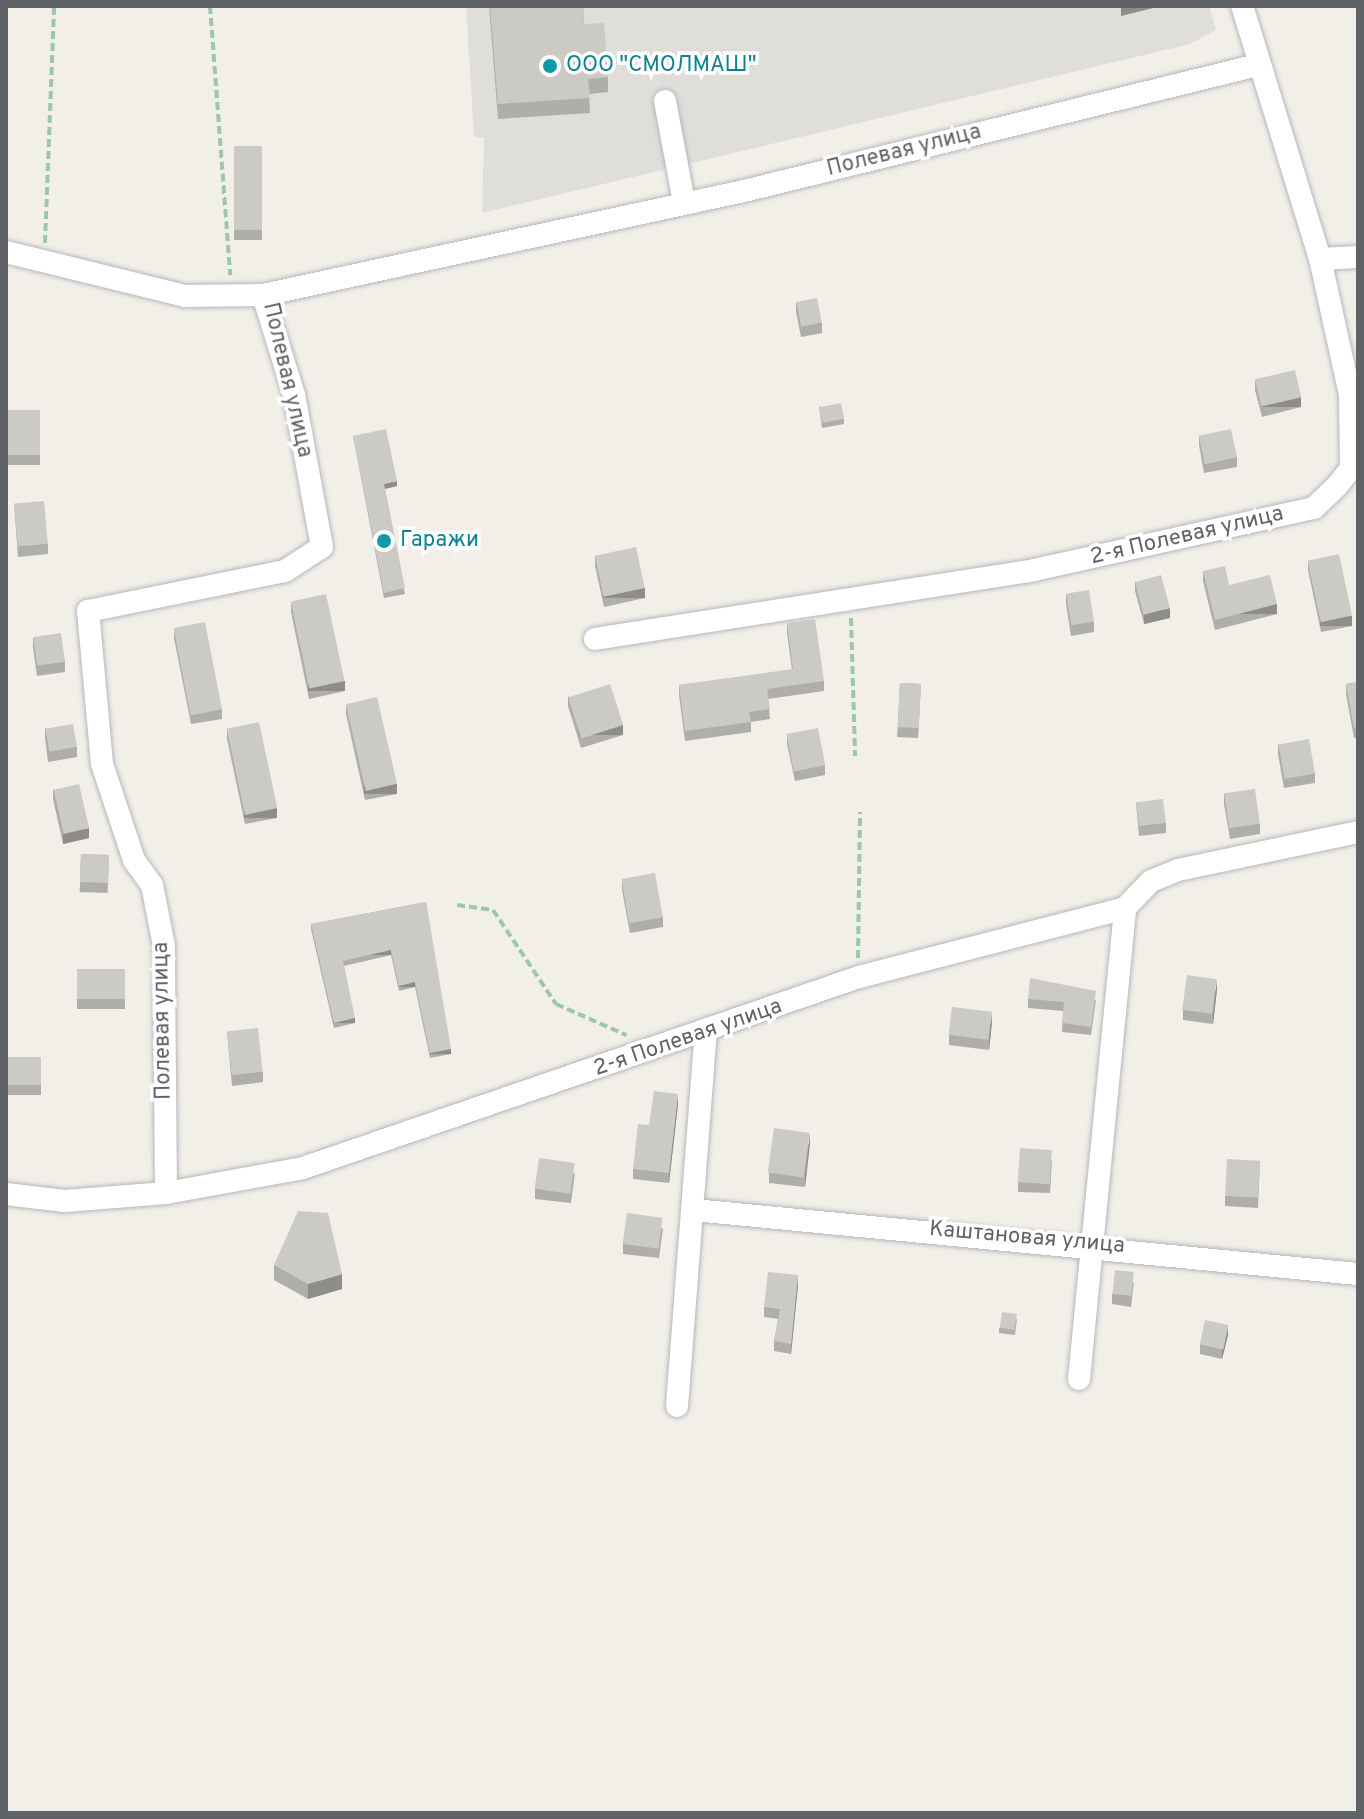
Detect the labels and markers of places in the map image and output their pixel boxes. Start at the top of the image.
place label: ООО "СМОЛМАШ" [566,53,757,79]
marker: ООО "СМОЛМАШ" [541,57,559,75]
place label: Гаражи [400,528,479,554]
marker: Гаражи [375,532,393,550]

